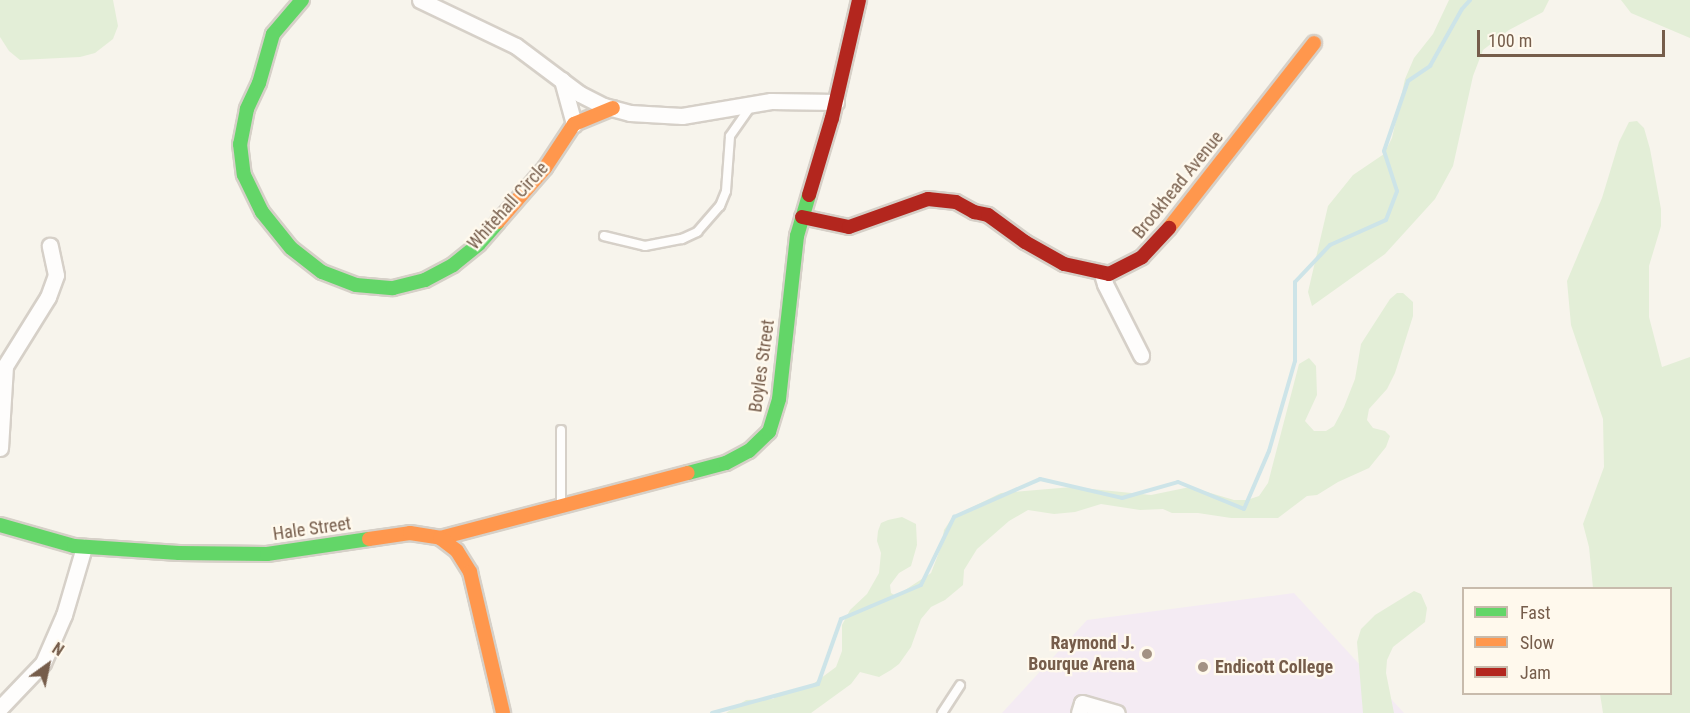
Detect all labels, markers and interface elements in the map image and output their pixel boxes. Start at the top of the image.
scale bar [1480,18,1668,56]
text: 100 m [1488,30,1532,51]
street label: Brookhead Avenue [1128,127,1228,243]
street label: Whitehall Circle [463,158,553,254]
street label: Boyles Street [745,318,779,414]
street label: Hale Street [272,513,352,545]
legend [1462,587,1672,695]
text: Fast [1520,602,1551,623]
text: Slow [1520,632,1554,653]
place label: Raymond J. Bourque Arena [1028,633,1135,676]
north arrow [18,635,78,695]
text: N [49,639,67,660]
marker: Raymond J. Bourque Arena [1140,647,1154,661]
place label: Endicott College [1215,656,1333,678]
marker: Endicott College [1196,660,1210,674]
text: Jam [1520,662,1551,683]

